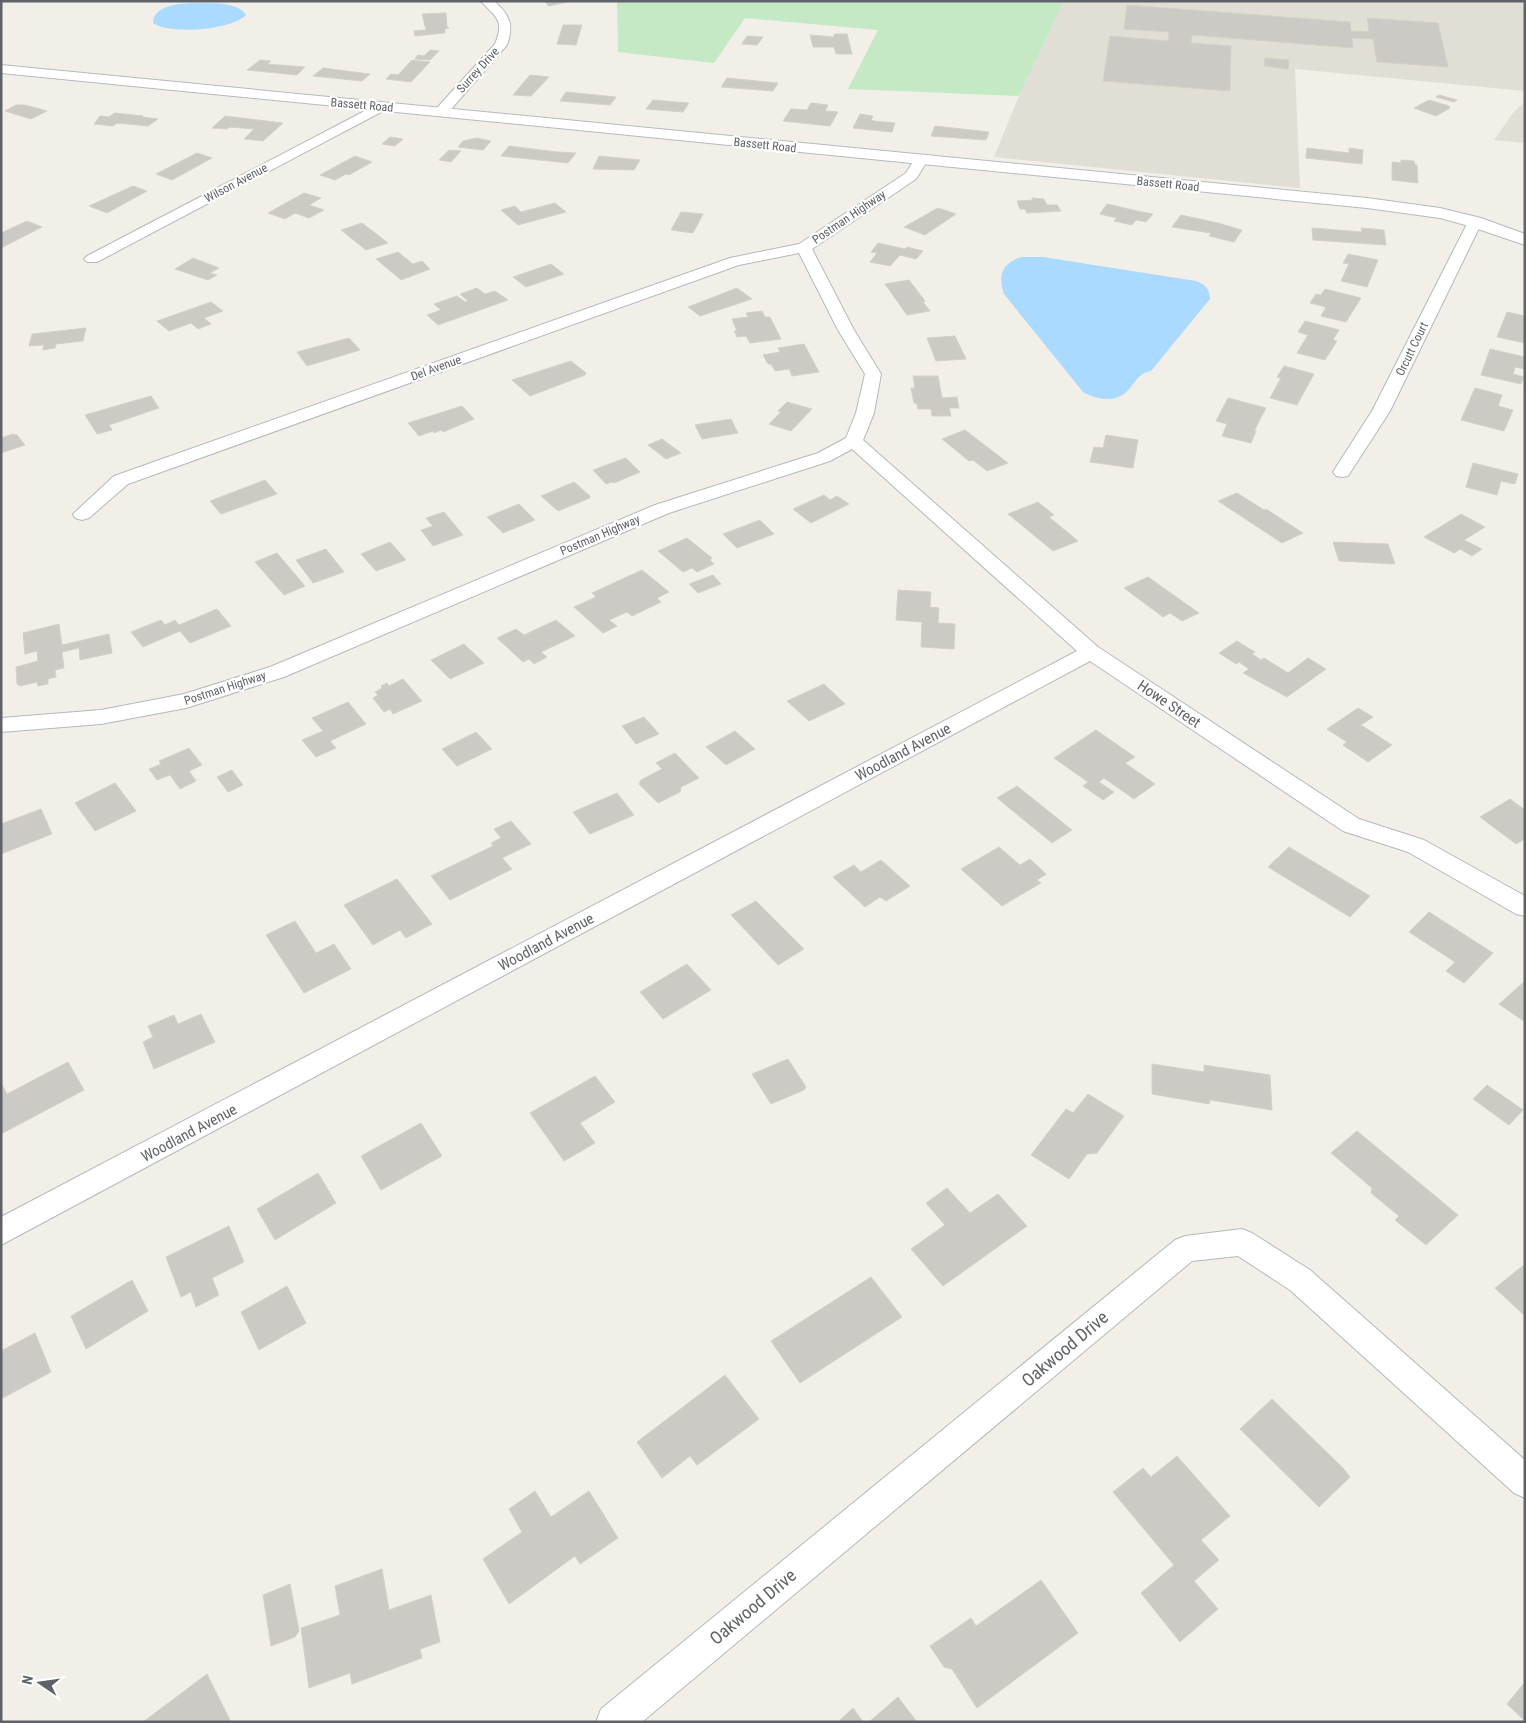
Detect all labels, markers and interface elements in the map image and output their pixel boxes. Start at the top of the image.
street label: Surrey Drive [454,44,502,96]
street label: Bassett Road [330,95,394,115]
street label: Bassett Road [733,135,797,155]
street label: Wilson Avenue [202,160,270,205]
street label: Bassett Road [1136,174,1200,194]
street label: Postman Highway [810,187,888,247]
street label: Orcutt Court [1393,319,1431,378]
street label: Del Avenue [409,352,463,384]
street label: Postman Highway [558,512,642,558]
street label: Postman Highway [182,668,268,708]
street label: Howe Street [1134,676,1204,732]
street label: Woodland Avenue [852,719,954,785]
street label: Woodland Avenue [495,909,597,975]
street label: Woodland Avenue [138,1100,240,1166]
street label: Oakwood Drive [1017,1306,1112,1391]
street label: Oakwood Drive [705,1564,800,1649]
north arrow [15,1658,65,1708]
text: N [19,1674,36,1686]

